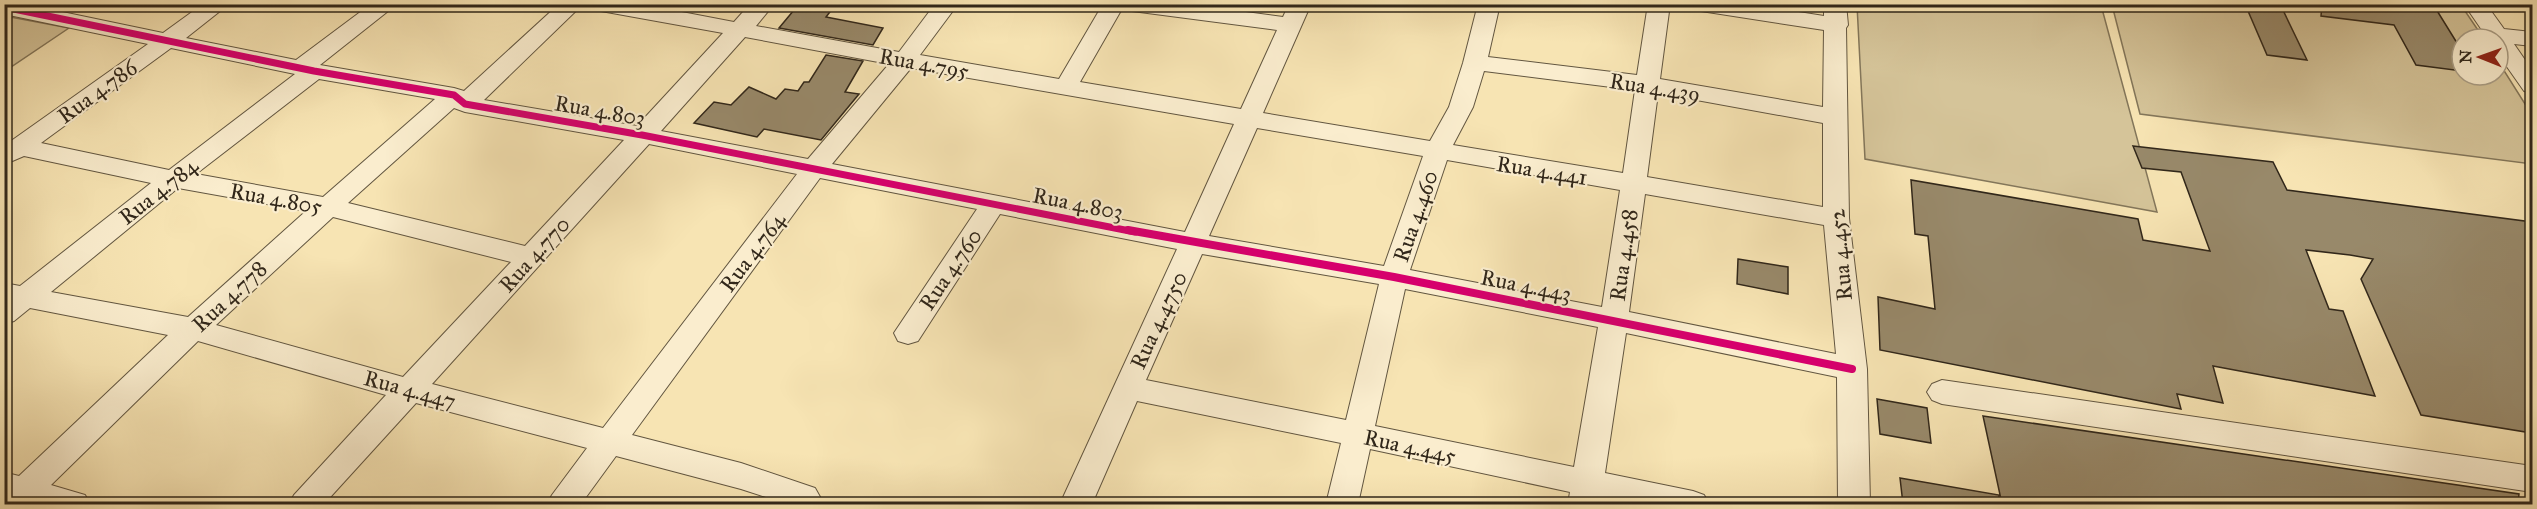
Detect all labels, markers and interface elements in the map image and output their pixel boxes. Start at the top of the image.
north arrow [2450,27,2510,87]
street label: Rua 4.795 [877,42,971,85]
text: N [2456,49,2475,64]
street label: Rua 4.786 [52,53,143,129]
street label: Rua 4.439 [1608,67,1702,108]
street label: Rua 4.803 [552,89,647,132]
street label: Rua 4.441 [1494,150,1589,191]
street label: Rua 4.784 [113,152,204,231]
street label: Rua 4.460 [1387,167,1444,265]
street label: Rua 4.805 [228,177,324,220]
street label: Rua 4.803 [1030,181,1125,225]
street label: Rua 4.764 [714,207,791,297]
street label: Rua 4.458 [1604,207,1643,303]
street label: Rua 4.452 [1823,208,1858,302]
street label: Rua 4.770 [493,211,576,298]
street label: Rua 4.760 [913,223,988,315]
street label: Rua 4.778 [186,255,272,338]
street label: Rua 4.443 [1478,263,1574,308]
street label: Rua 4.4750 [1124,267,1193,373]
street label: Rua 4.447 [361,364,459,415]
street label: Rua 4.445 [1361,424,1458,469]

